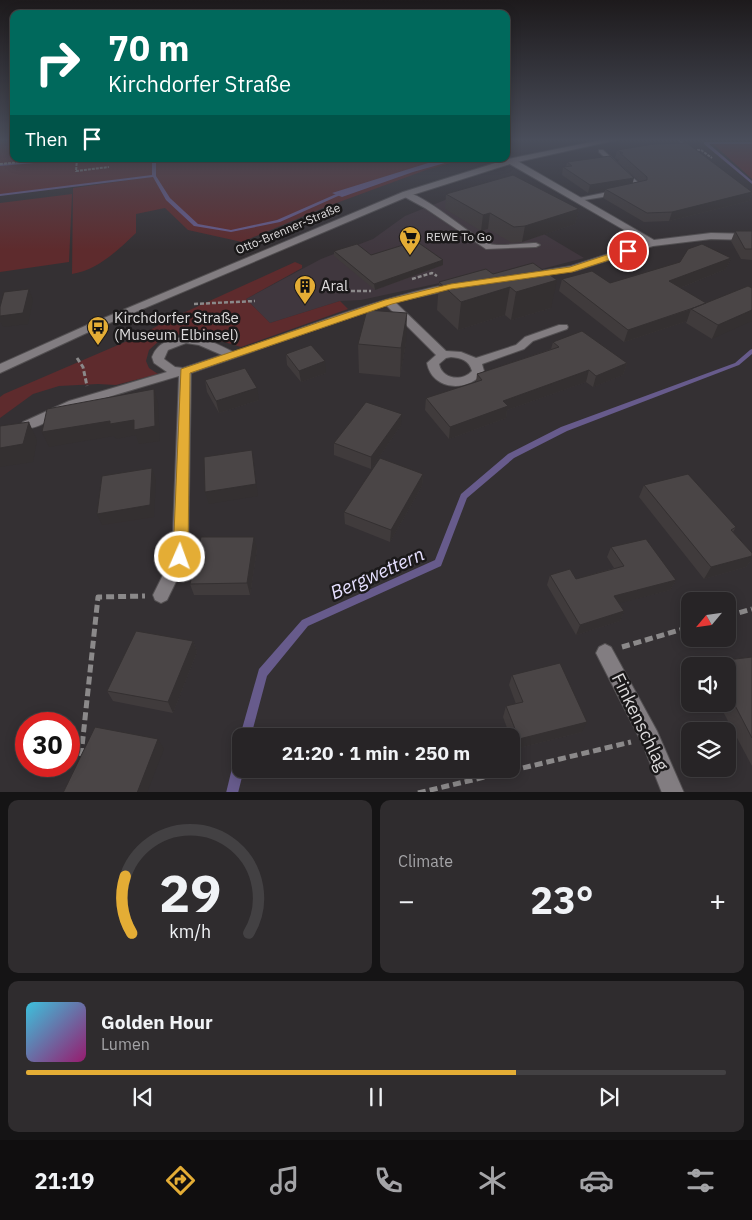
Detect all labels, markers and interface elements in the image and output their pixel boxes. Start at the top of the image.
text: 70 m [108,25,190,71]
icon: right [25,30,90,95]
text: Kirchdorfer Straße [108,69,291,98]
icon: arrive [78,125,106,153]
text: Then [25,127,68,151]
street label: Otto-Brenner-Straße [233,200,343,257]
supermarket icon: REWE To Go [398,225,422,256]
place label: REWE To Go [426,229,492,244]
pin [607,230,649,272]
icon: arrive [614,237,642,265]
building icon: Aral [293,274,317,305]
place label: Aral [321,276,348,295]
place label: Kirchdorfer Straße (Museum Elbinsel) [114,308,239,344]
bus stop icon: Kirchdorfer Straße (Museum Elbinsel) [86,315,110,346]
position arrow [153,530,205,582]
water label: Bergwettern [326,542,428,604]
north arrow [681,592,736,648]
map controls [681,592,736,777]
button: sound [681,657,736,712]
street label: Finkenschlag [607,669,674,775]
speed limit sign: 30 [15,712,80,777]
button: layers [681,722,736,777]
text: 21:20 · 1 min · 250 m [282,741,470,765]
text: Climate [398,851,453,871]
text: 29 [159,859,221,926]
text: 23° [530,875,594,924]
text: − [398,882,415,919]
text: + [709,882,726,919]
text: km/h [169,920,211,943]
text: Golden Hour [101,1010,213,1034]
text: Lumen [101,1034,150,1054]
icon: previous [129,1083,157,1111]
icon: pause [362,1083,390,1111]
icon: next [595,1083,623,1111]
icon: directions [163,1163,198,1198]
icon: music [267,1163,302,1198]
icon: phone [371,1163,406,1198]
icon: climate [475,1163,510,1198]
icon: car [579,1163,614,1198]
icon: filters [683,1163,718,1198]
text: 21:19 [34,1166,94,1195]

